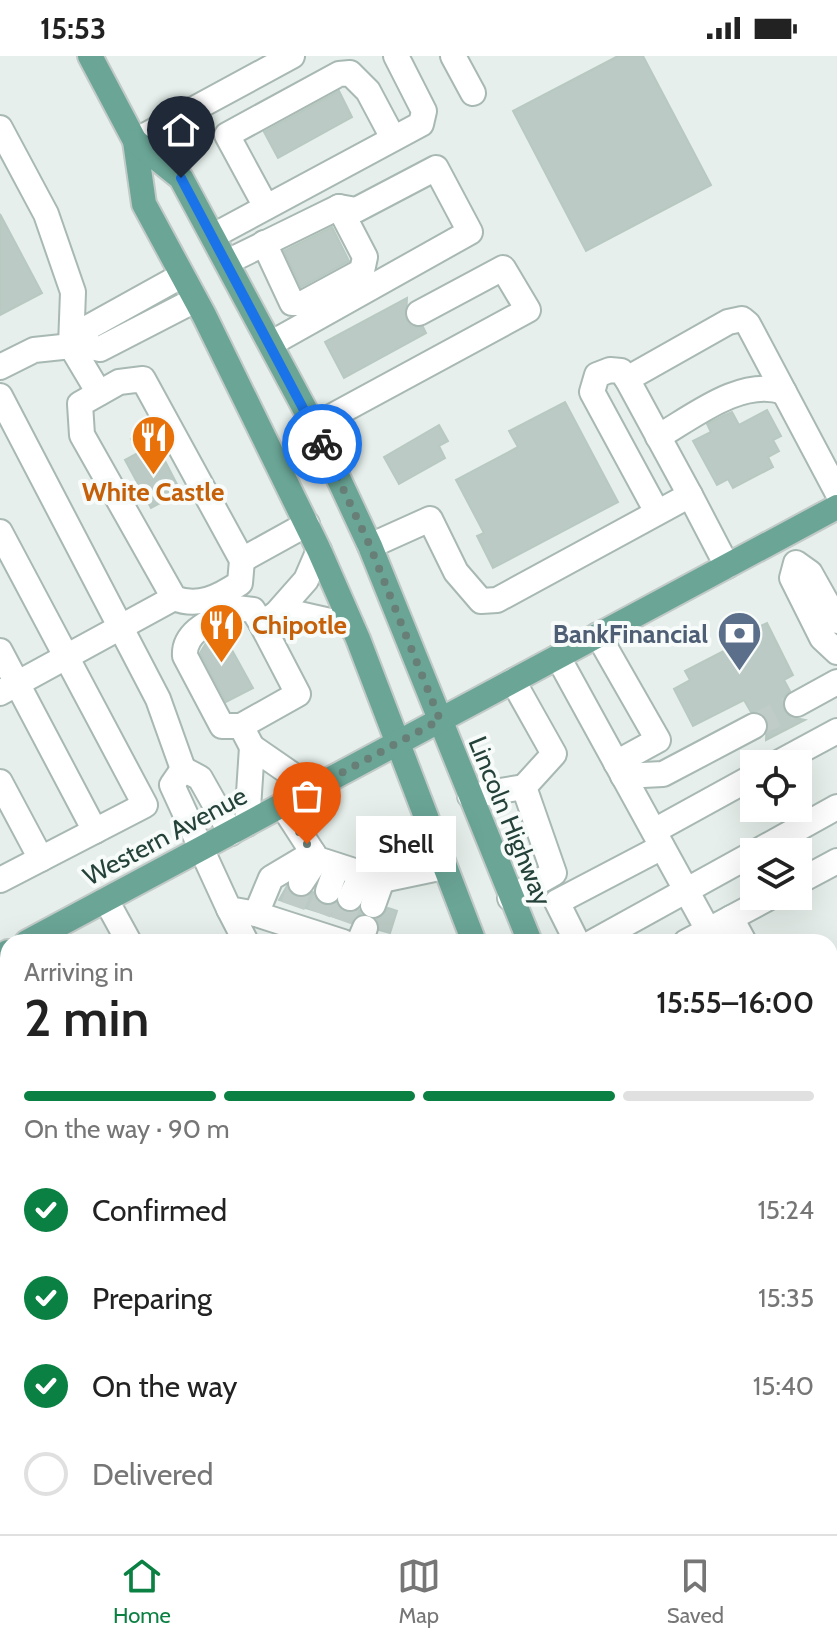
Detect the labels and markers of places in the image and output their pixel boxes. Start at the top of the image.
pin [147,96,215,178]
restaurant icon: White Castle [129,413,177,476]
place label: White Castle [82,476,224,508]
restaurant icon: Chipotle [197,601,245,664]
place label: Chipotle [252,609,347,641]
bank icon: BankFinancial [715,610,763,673]
place label: BankFinancial [553,618,708,650]
pin [273,762,341,844]
callout: Shell [355,816,455,872]

